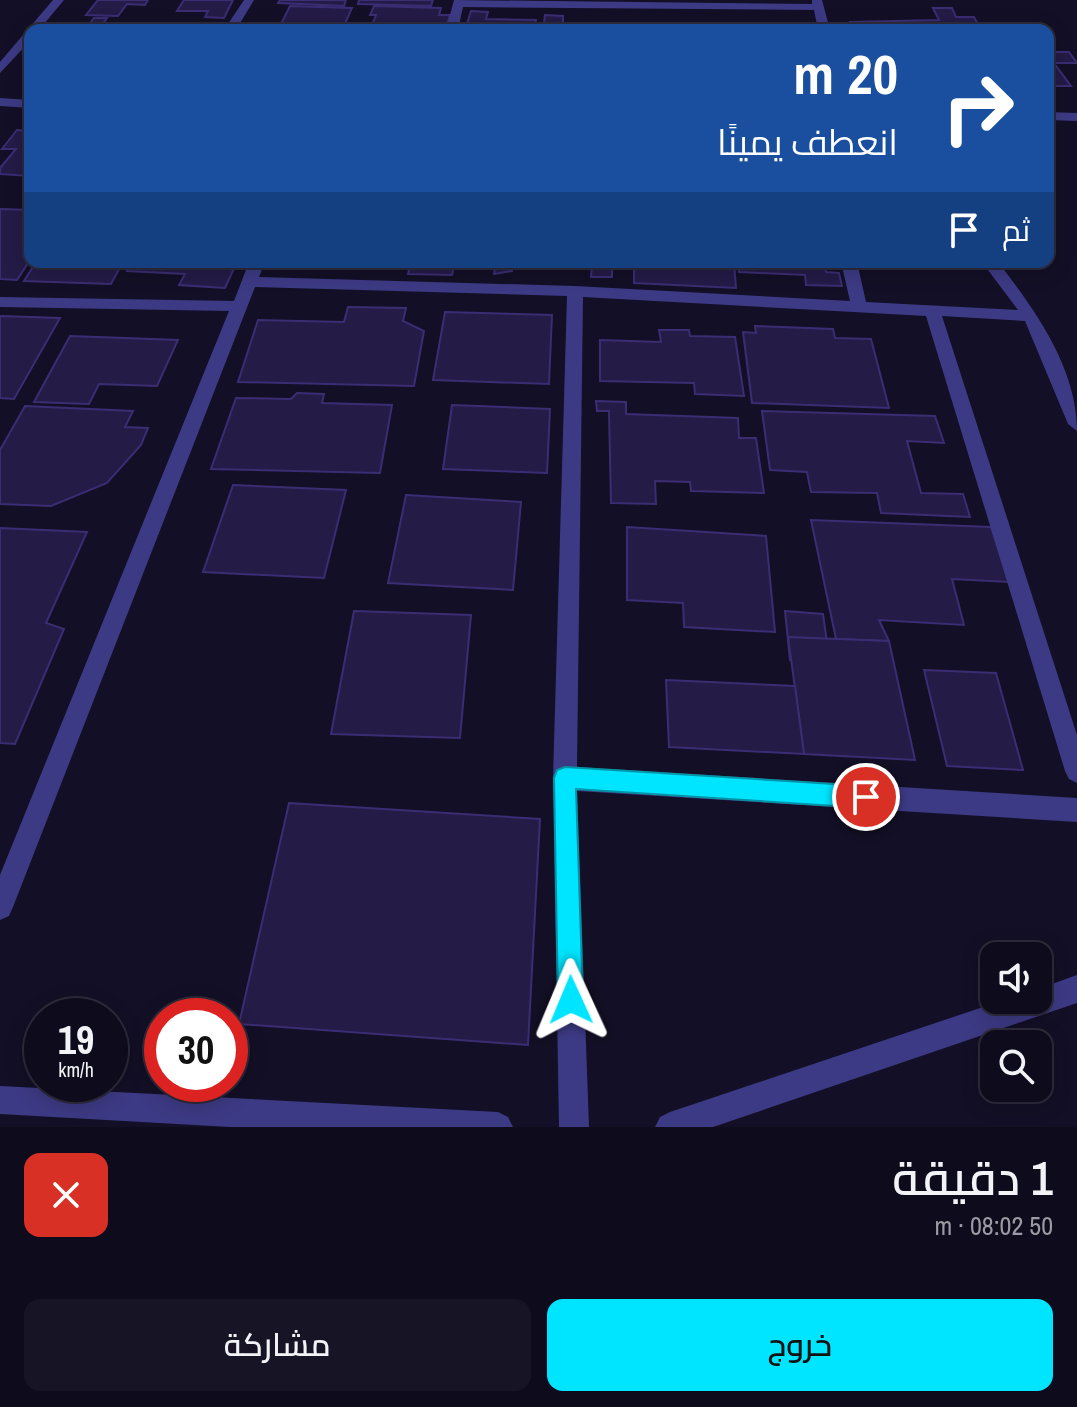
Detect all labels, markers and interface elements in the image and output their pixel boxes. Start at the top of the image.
text: 20 m [793,36,898,111]
icon: right [926,56,1030,160]
text: انعطف يمينًا [717,118,898,166]
icon: arrive [942,208,986,252]
text: ثم [1002,210,1030,250]
pin [832,763,900,831]
icon: arrive [844,775,888,819]
map controls [980,942,1052,1102]
button: sound [980,942,1052,1014]
position arrow [529,958,613,1042]
speed limit sign: 30 [144,998,248,1102]
text: 19 [58,1013,94,1066]
button: search [980,1030,1052,1102]
text: km/h [58,1056,94,1083]
text: 1 دقيقة [892,1145,1053,1210]
button: close [24,1153,108,1237]
text: 50 m · 08:02 [934,1208,1053,1243]
button: مشاركة [24,1299,531,1391]
button: خروج [547,1299,1053,1391]

